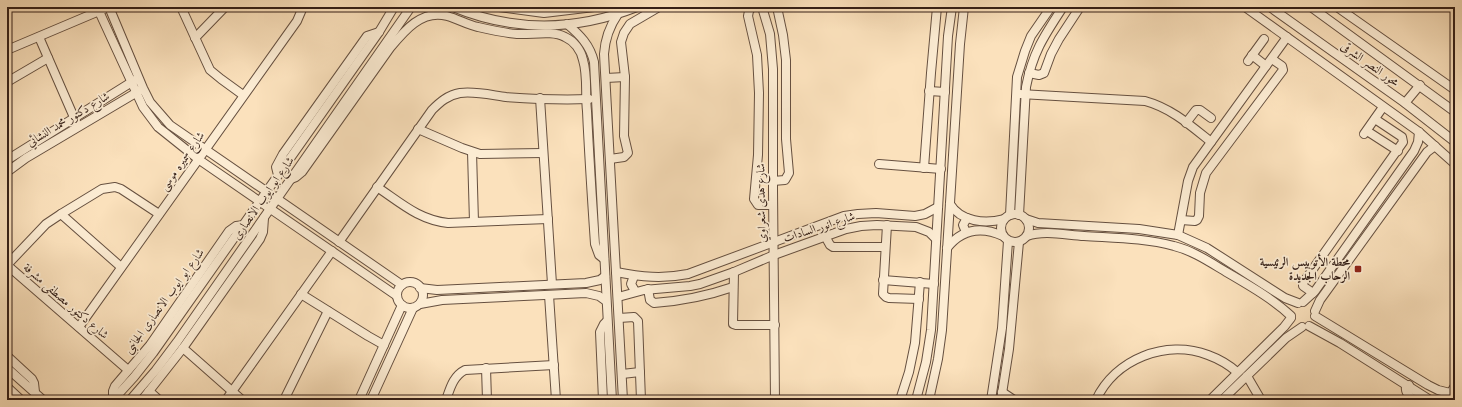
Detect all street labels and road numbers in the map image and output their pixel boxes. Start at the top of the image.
street label: محور النصر الشرقى [1338,40,1402,90]
street label: شارع دكتور محمد النشائي [24,89,114,153]
street label: شارع سميره موسى [158,130,211,195]
street label: شارع ابو ايوب الانصارى [231,155,300,244]
street label: شارع هدى شعراوي [755,163,773,243]
street label: شارع انور السادات [782,211,858,249]
street label: شارع ابو ايوب الانصارى الجانبى [123,247,210,359]
street label: شارع دكتور مصطفى مشرفة [18,261,111,345]

